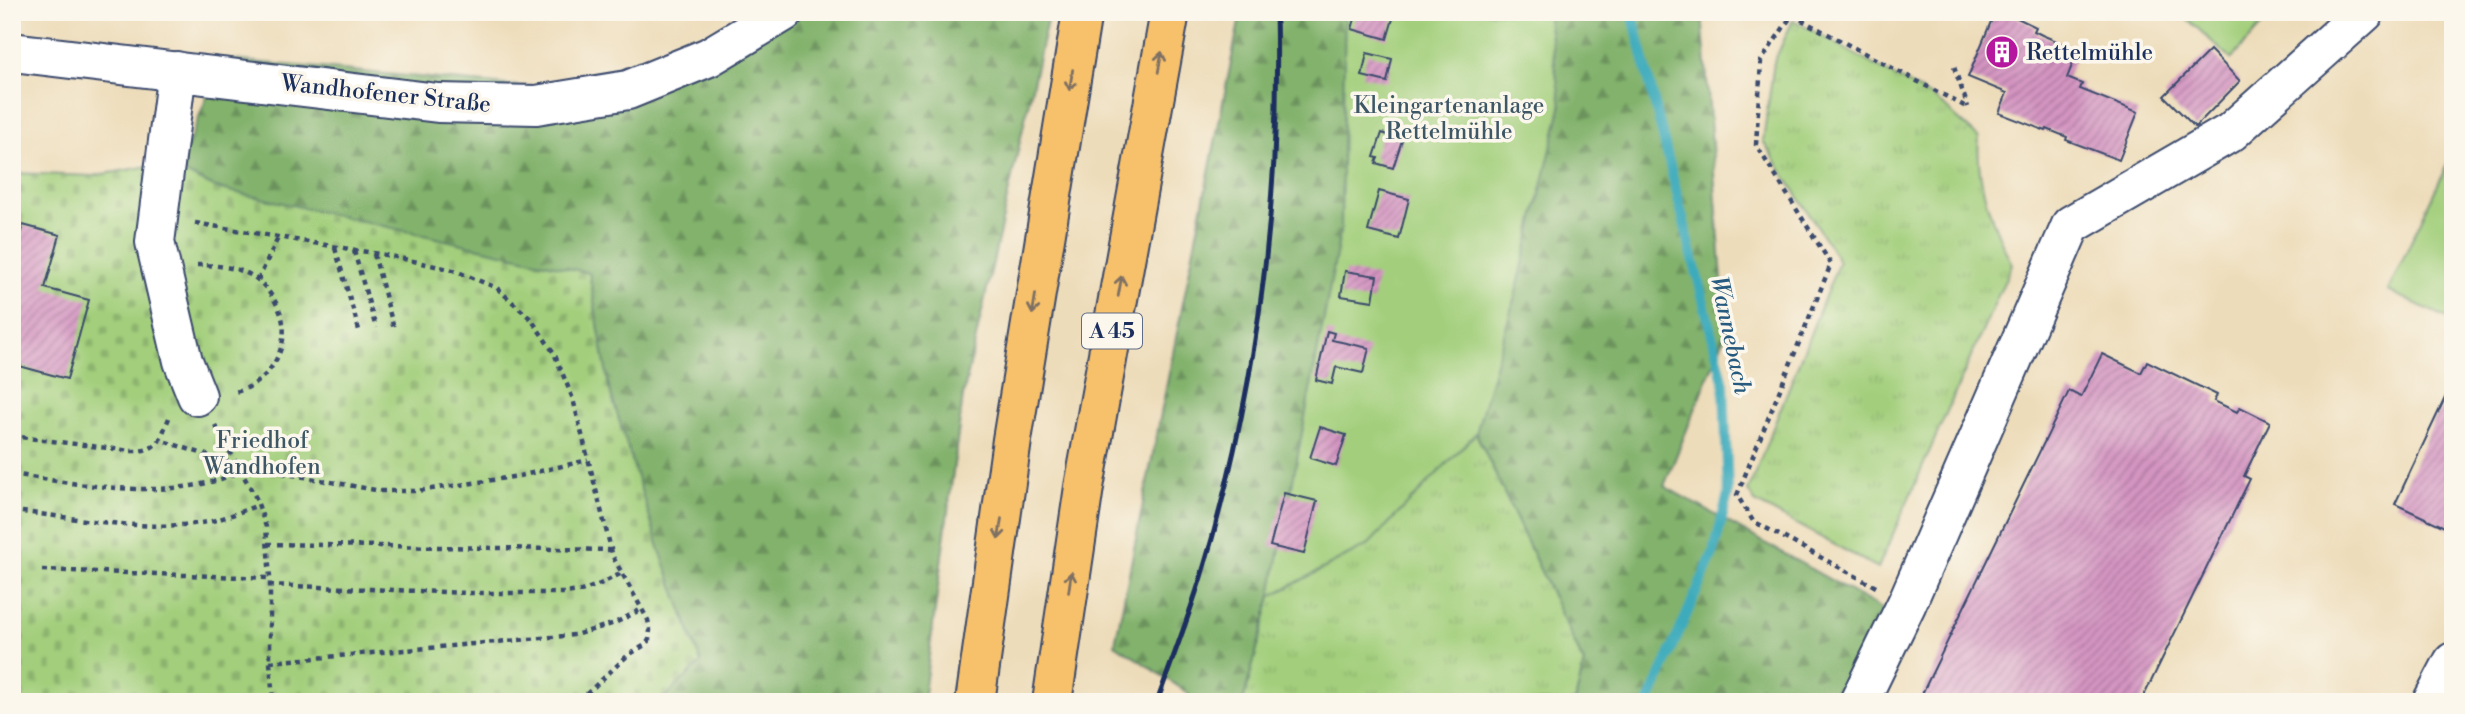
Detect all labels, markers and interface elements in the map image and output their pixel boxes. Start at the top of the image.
building icon: Rettelmühle [1983,33,2021,71]
place label: Rettelmühle [2026,39,2153,67]
one-way arrow [1154,51,1168,74]
one-way arrow [1064,68,1077,91]
street label: Wandhofener Straße [279,69,492,119]
park label: Kleingartenanlage Rettelmühle [1354,92,1544,146]
water label: Wannebach [1703,273,1757,398]
one-way arrow [1114,275,1127,298]
one-way arrow [1027,292,1040,315]
road number: A 45 [1082,314,1142,348]
park label: Friedhof Wandhofen [202,427,321,481]
one-way arrow [993,517,1006,540]
one-way arrow [1064,571,1077,594]

